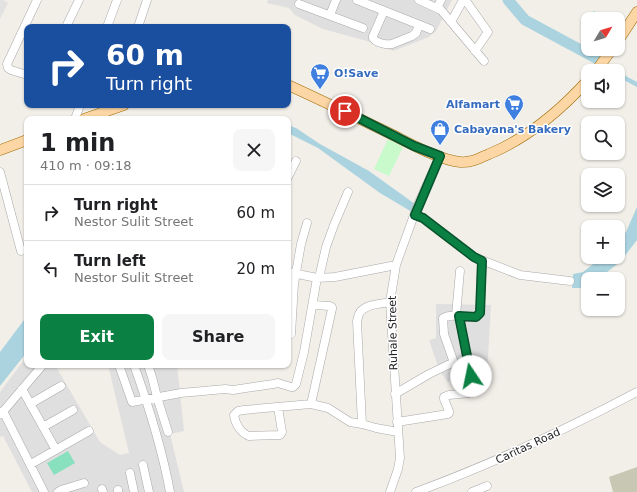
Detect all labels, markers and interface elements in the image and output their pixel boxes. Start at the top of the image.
north arrow [581,12,625,56]
map controls [581,12,625,316]
text: 60 m [106,39,184,72]
icon: right [40,40,92,92]
supermarket icon: O!Save [309,62,331,90]
button: sound [581,64,625,108]
place label: O!Save [334,67,378,80]
text: Turn right [106,73,192,94]
supermarket icon: Alfamart [503,93,525,121]
pin [328,94,362,128]
place label: Alfamart [446,98,500,111]
icon: arrive [334,100,356,122]
button: search [581,116,625,160]
shop icon: Cabayana's Bakery [429,118,451,146]
place label: Cabayana's Bakery [454,123,571,136]
text: 1 min [40,129,115,157]
button: close [233,129,275,171]
text: 410 m · 09:18 [40,158,131,173]
button: layers [581,168,625,212]
text: Turn right [74,196,158,214]
icon: right [40,202,62,224]
text: 60 m [237,204,275,222]
text: Nestor Sulit Street [74,214,193,229]
button: + [581,220,625,264]
text: Turn left [74,252,146,270]
icon: left [40,258,62,280]
text: 20 m [237,260,275,278]
text: Nestor Sulit Street [74,270,193,285]
button: − [581,272,625,316]
street label: Ruhale Street [386,295,400,370]
button: Exit [40,314,154,360]
button: Share [162,314,275,360]
position arrow [450,355,492,397]
street label: Caritas Road [494,425,562,467]

